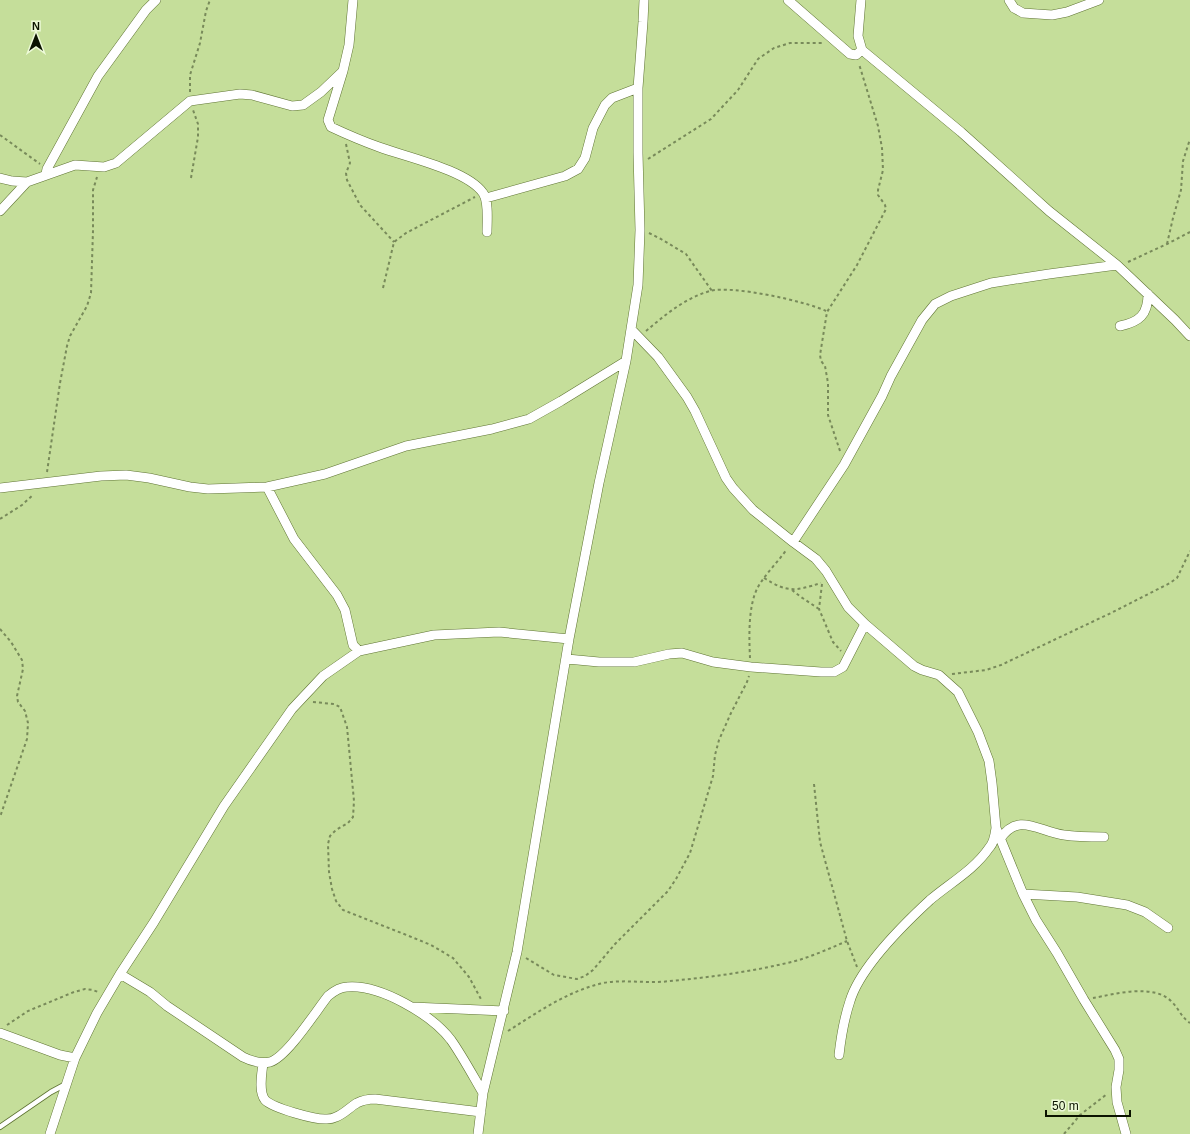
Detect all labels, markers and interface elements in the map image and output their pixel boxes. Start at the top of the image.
north arrow [16,16,56,56]
text: N [32,20,40,32]
scale bar [1046,1092,1130,1118]
text: 50 m [1052,1099,1079,1113]

